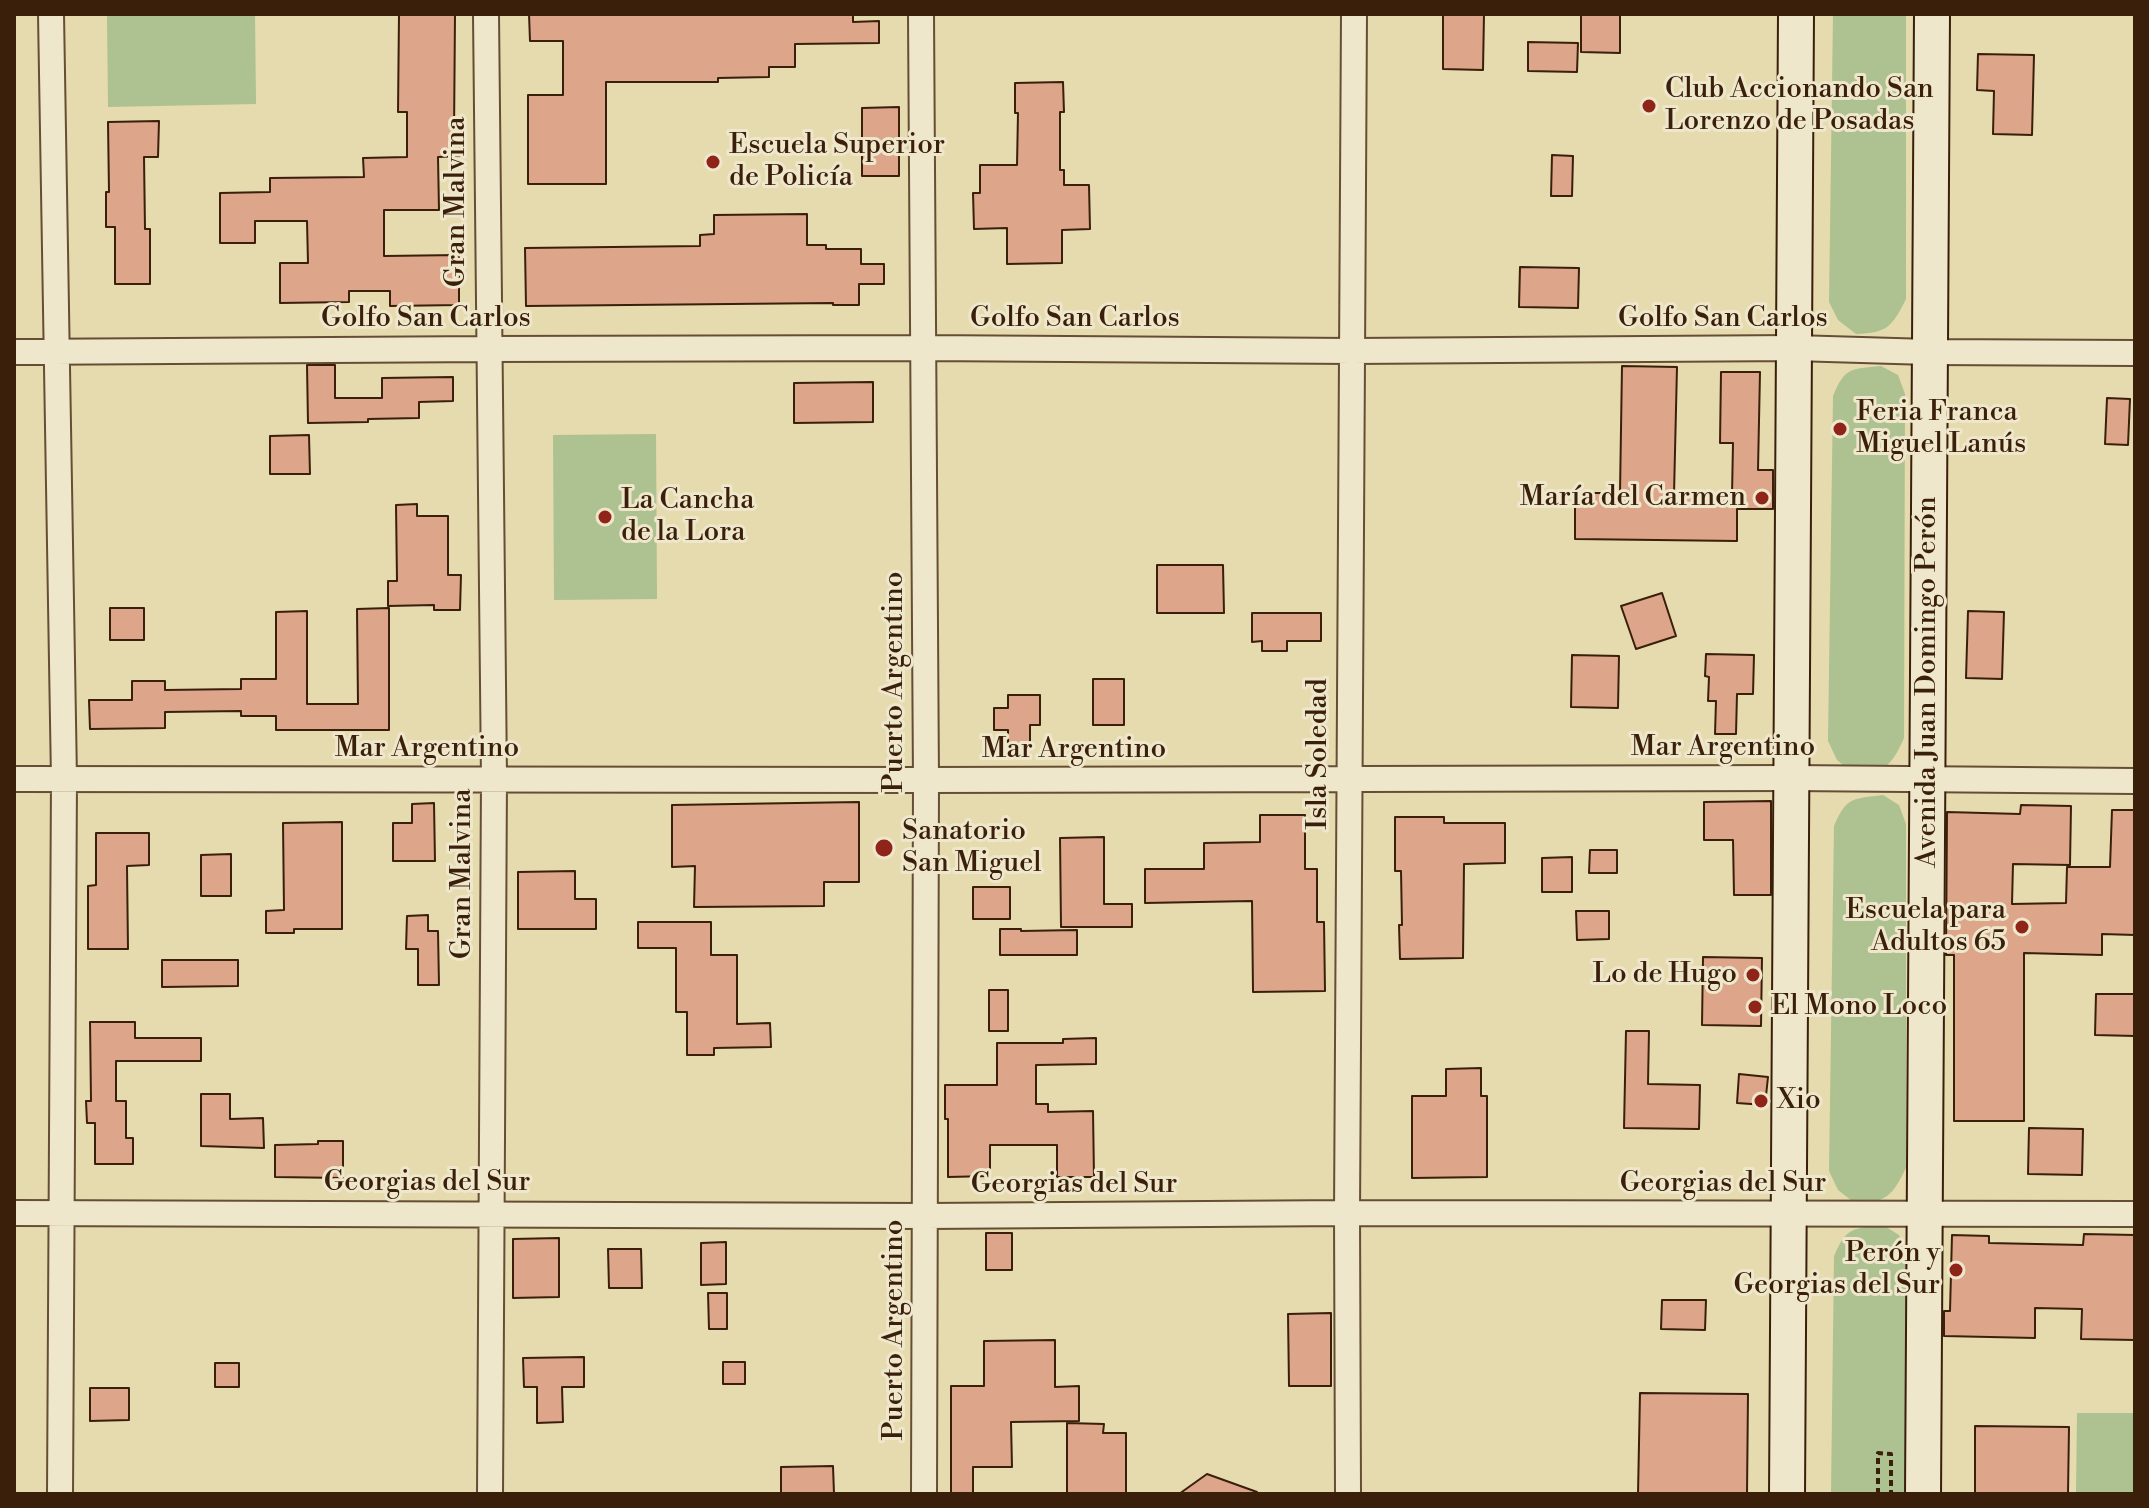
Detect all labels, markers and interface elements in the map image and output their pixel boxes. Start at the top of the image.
place label: Club Accionando San Lorenzo de Posadas [1665,73,1934,139]
marker: Club Accionando San Lorenzo de Posadas [1640,97,1658,115]
street label: Gran Malvina [440,117,474,287]
place label: Escuela Superior de Policía [729,129,945,195]
marker: Escuela Superior de Policía [704,153,722,171]
street label: Golfo San Carlos [321,302,531,336]
street label: Golfo San Carlos [970,302,1180,336]
street label: Golfo San Carlos [1618,302,1828,336]
place label: Feria Franca Miguel Lanús [1856,396,2026,462]
marker: Feria Franca Miguel Lanús [1831,420,1849,438]
place label: María del Carmen [1520,481,1746,515]
place label: La Cancha de la Lora [621,484,754,550]
marker: María del Carmen [1753,489,1771,507]
street label: Avenida Juan Domingo Perón [1911,496,1945,868]
marker: La Cancha de la Lora [596,508,614,526]
street label: Puerto Argentino [878,571,912,793]
street label: Isla Soledad [1302,678,1336,830]
street label: Mar Argentino [1631,731,1815,765]
street label: Mar Argentino [335,732,519,766]
street label: Mar Argentino [982,733,1166,767]
street label: Gran Malvina [446,789,480,959]
place label: Sanatorio San Miguel [902,815,1042,881]
marker: Sanatorio San Miguel [873,837,895,859]
place label: Escuela para Adultos 65 [1845,894,2006,960]
marker: Escuela para Adultos 65 [2013,918,2031,936]
place label: Lo de Hugo [1593,958,1737,992]
marker: Lo de Hugo [1744,966,1762,984]
place label: El Mono Loco [1771,990,1947,1024]
marker: El Mono Loco [1746,998,1764,1016]
place label: Xio [1777,1084,1821,1118]
marker: Xio [1752,1092,1770,1110]
street label: Georgias del Sur [324,1166,530,1200]
street label: Georgias del Sur [1620,1167,1826,1201]
street label: Georgias del Sur [971,1168,1177,1202]
street label: Puerto Argentino [878,1219,912,1441]
place label: Perón y Georgias del Sur [1733,1237,1940,1303]
marker: Perón y Georgias del Sur [1947,1261,1965,1279]

